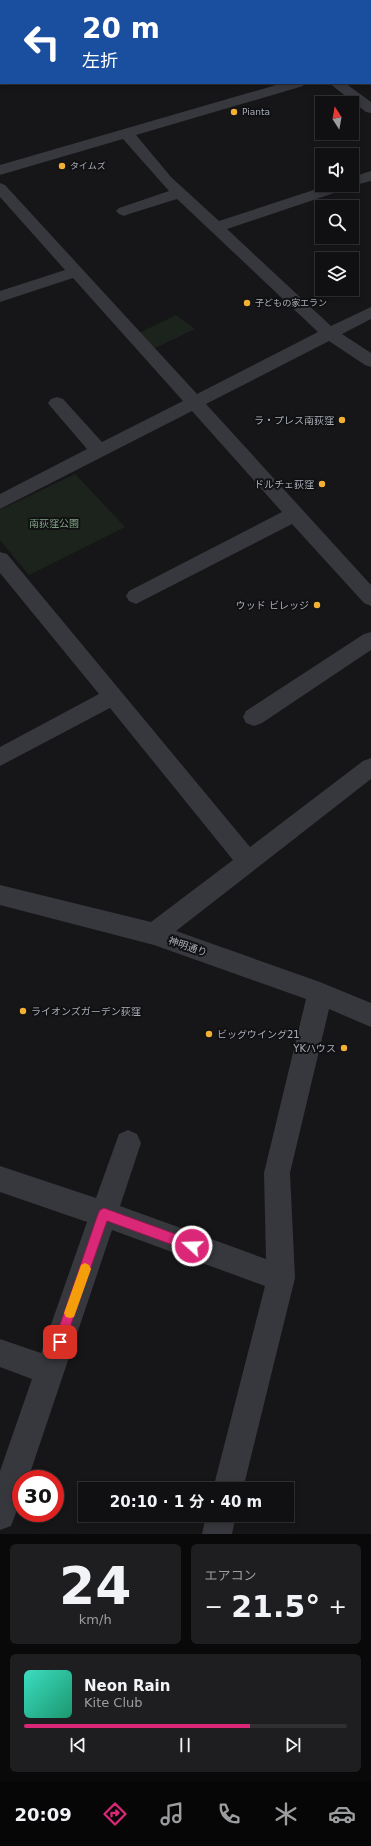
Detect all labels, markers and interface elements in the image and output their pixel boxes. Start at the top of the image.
text: 20 m [82,12,160,45]
icon: left [16,16,68,68]
text: 左折 [82,50,118,71]
north arrow [315,96,359,140]
map controls [315,96,359,296]
marker: Pianta [229,107,239,117]
place label: Pianta [242,107,270,117]
button: sound [315,148,359,192]
marker: タイムズ [57,161,67,171]
place label: タイムズ [70,161,106,171]
button: search [315,200,359,244]
button: layers [315,252,359,296]
marker: 子どもの家エラン [242,298,252,308]
place label: 子どもの家エラン [255,298,327,308]
place label: ラ・プレス南荻窪 [254,415,334,426]
marker: ラ・プレス南荻窪 [337,415,347,425]
place label: ドルチェ荻窪 [254,479,314,490]
marker: ドルチェ荻窪 [317,479,327,489]
park label: 南荻窪公園 [29,518,79,529]
place label: ウッド ビレッジ [236,600,309,611]
marker: ウッド ビレッジ [312,600,322,610]
street label: 神明通り [167,935,209,958]
marker: ライオンズガーデン荻窪 [18,1006,28,1016]
place label: ライオンズガーデン荻窪 [31,1006,141,1017]
marker: ビッグウイング21 [204,1029,214,1039]
place label: ビッグウイング21 [217,1029,300,1040]
place label: YKハウス [292,1043,336,1054]
marker: YKハウス [339,1043,349,1053]
position arrow [171,1225,213,1267]
pin [43,1325,77,1359]
icon: arrive [49,1331,71,1353]
speed limit sign: 30 [12,1470,64,1522]
text: 20:10 · 1 分 · 40 m [110,1493,262,1511]
text: 24 [59,1556,131,1616]
text: エアコン [205,1568,257,1583]
text: 21.5° [231,1589,320,1624]
text: − [205,1594,223,1619]
text: + [329,1594,347,1619]
text: km/h [79,1612,112,1627]
text: Neon Rain [84,1677,170,1695]
text: Kite Club [84,1695,143,1710]
icon: previous [67,1734,89,1756]
icon: pause [174,1734,196,1756]
icon: next [282,1734,304,1756]
icon: directions [101,1800,129,1828]
icon: music [158,1800,186,1828]
icon: phone [215,1800,243,1828]
icon: climate [272,1800,300,1828]
icon: car [328,1800,356,1828]
text: 20:09 [14,1804,72,1825]

